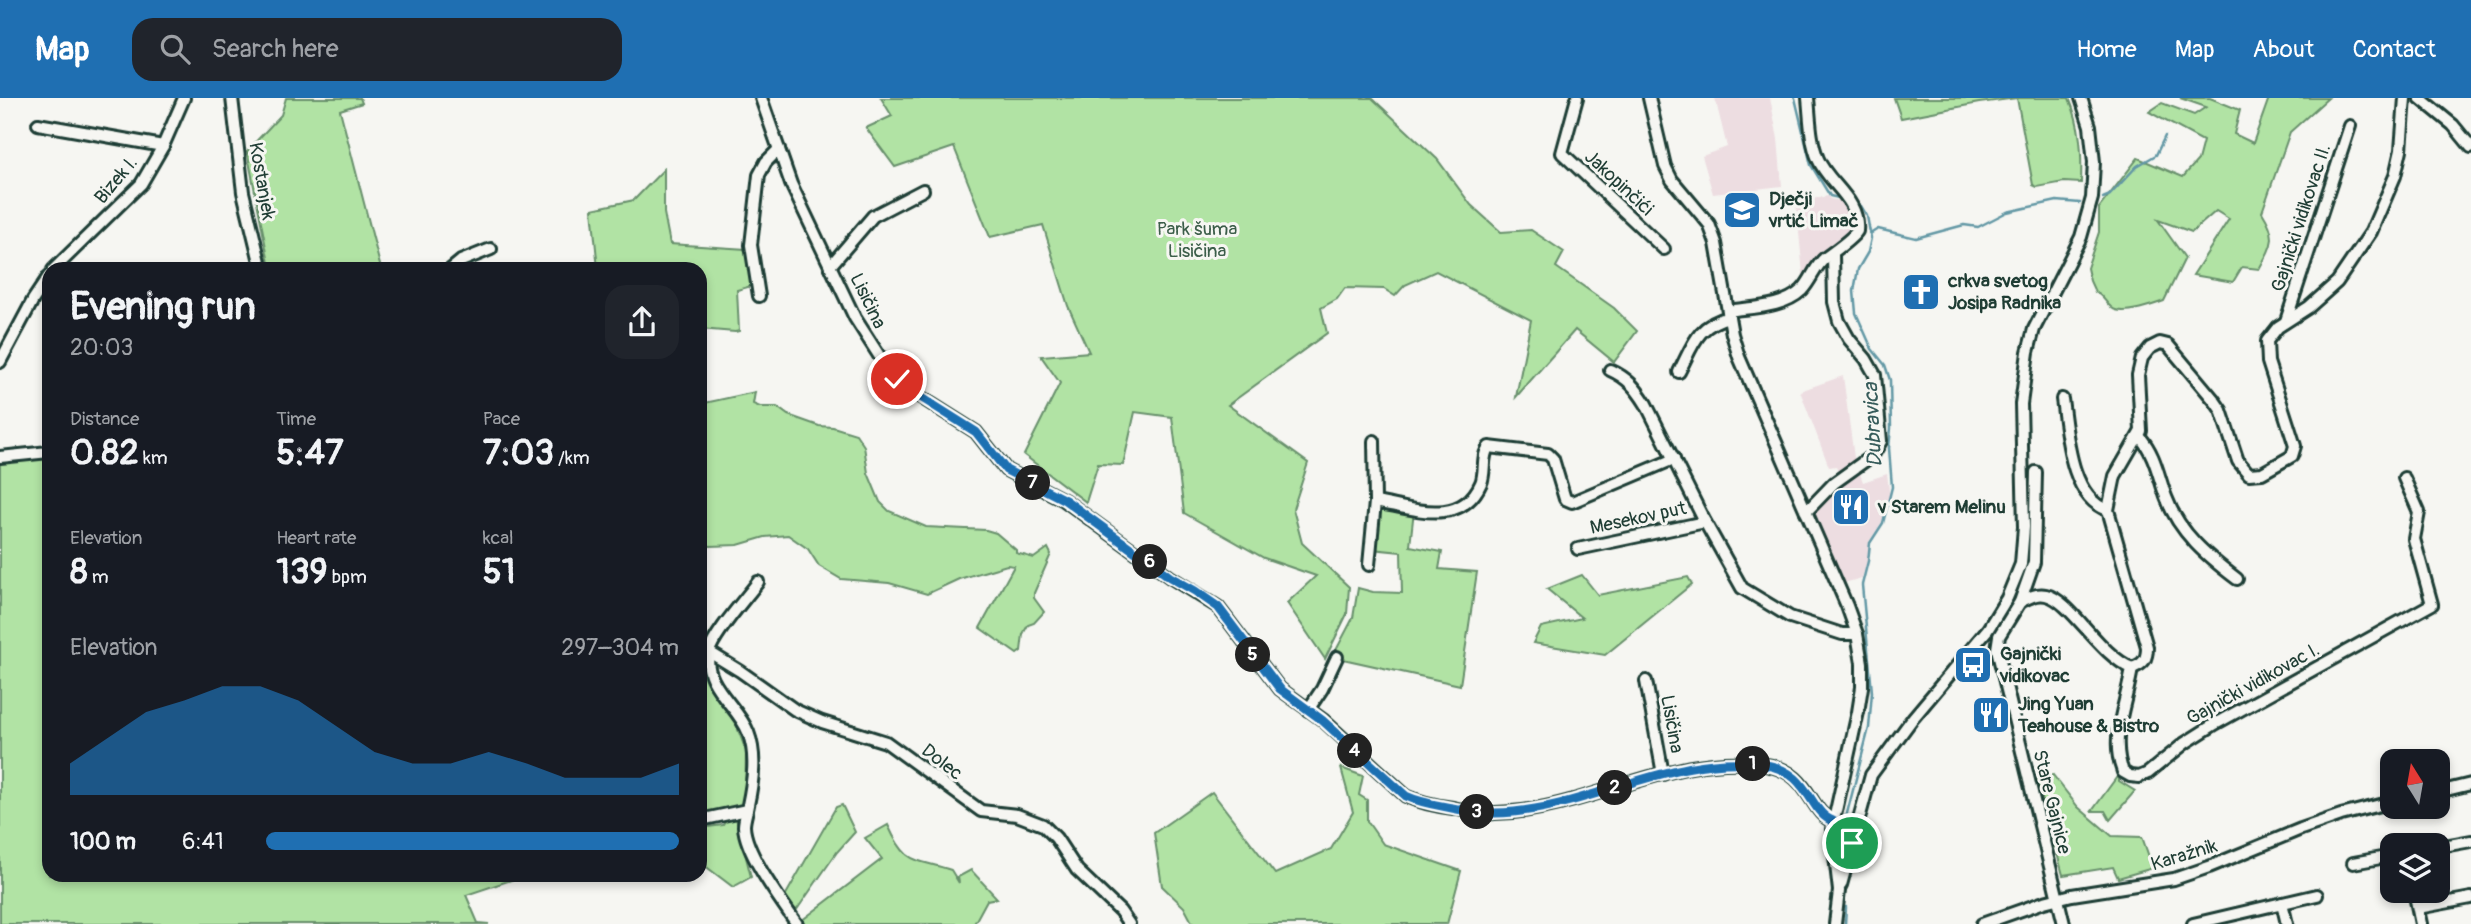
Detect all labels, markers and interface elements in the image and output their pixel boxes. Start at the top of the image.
search box [132,18,622,81]
text: Map [35,29,90,70]
icon: search [156,30,194,68]
text: Search here [212,33,339,65]
text: Home [2076,35,2137,64]
text: Map [2175,35,2215,64]
text: About [2253,35,2315,64]
text: Contact [2353,35,2436,64]
street label: Kostanjek [243,140,281,222]
street label: Gajnički vidikovac II. [2266,141,2336,295]
street label: Jakopinčići [1580,145,1658,221]
street label: Bizek I. [89,151,143,209]
place label: Dječji vrtić Limač [1768,187,1859,233]
school or university icon: Dječji vrtić Limač [1721,189,1763,231]
park label: Park šuma Lisičina [1157,217,1237,263]
street label: Lisičina [844,269,892,333]
place label: crkva svetog Josipa Radnika [1947,269,2061,315]
church icon: crkva svetog Josipa Radnika [1900,271,1942,313]
text: Evening run [70,283,256,331]
button: share [605,285,679,359]
text: 20:03 [70,333,133,362]
pin [867,349,927,409]
icon: check [878,360,916,398]
water label: Dubravica [1857,381,1889,468]
text: Distance [70,407,139,431]
text: Time [276,407,316,431]
text: Pace [483,407,520,431]
text: 0.82 [70,431,139,475]
text: 5:47 [276,431,343,475]
text: 7:03 [483,431,554,475]
text: km [139,446,168,470]
text: /km [554,446,590,470]
pin: 7 [1016,466,1050,500]
text: 7 [1027,470,1038,494]
restaurant icon: v Starem Melinu [1830,486,1872,528]
place label: v Starem Melinu [1877,495,2006,519]
street label: Mesekov put [1588,496,1689,540]
text: Elevation [70,526,142,550]
text: Heart rate [276,526,356,550]
text: kcal [483,526,514,550]
pin: 6 [1132,545,1168,580]
text: 6 [1144,549,1155,573]
text: 8 [70,550,88,594]
text: 139 [276,550,328,594]
text: 51 [483,550,515,594]
text: m [88,565,109,589]
text: bpm [328,565,367,589]
text: Elevation [70,633,158,662]
text: 297–304 m [561,633,679,662]
street label: Gajnički vidikovac I. [2182,637,2324,731]
pin: 5 [1236,638,1270,672]
text: 5 [1247,642,1258,666]
place label: Gajnički vidikovac [1999,642,2070,688]
bus stop icon: Gajnički vidikovac [1952,644,1994,686]
place label: Jing Yuan Teahouse & Bistro [2017,692,2160,738]
street label: Lisičina [1655,693,1689,755]
restaurant icon: Jing Yuan Teahouse & Bistro [1970,694,2012,736]
pin: 4 [1338,734,1372,768]
street label: Dolec [917,738,968,786]
text: 4 [1349,738,1360,762]
pin: 1 [1736,746,1770,782]
street label: Stare Gajnice [2027,747,2077,857]
north arrow [2380,749,2450,819]
map controls [2380,749,2450,903]
text: 1 [1749,751,1756,775]
pin: 2 [1598,770,1632,806]
text: 2 [1609,775,1620,799]
pin: 3 [1460,794,1494,830]
text: 3 [1471,799,1482,823]
pin [1822,813,1882,873]
icon: arrive [1833,824,1871,862]
text: 100 m [70,827,136,856]
text: 6:41 [182,827,224,856]
button: layers [2380,833,2450,903]
street label: Karažnik [2148,834,2220,876]

